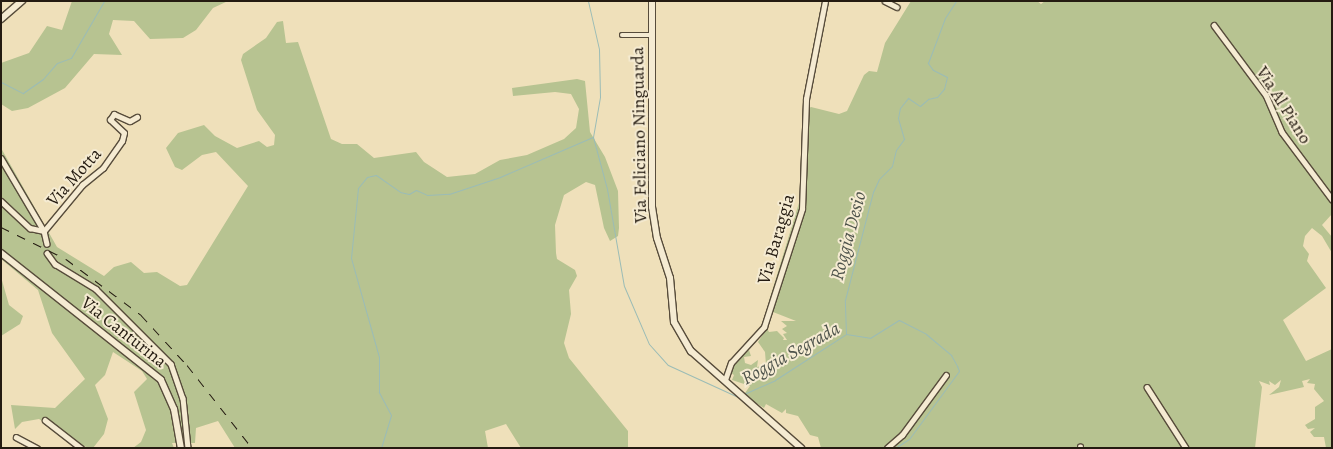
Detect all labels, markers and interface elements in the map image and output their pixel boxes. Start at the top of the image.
street label: Via Feliciano Ninguarda [627,47,651,223]
street label: Via Al Piano [1252,62,1316,148]
street label: Via Motta [42,143,106,211]
water label: Roggia Desio [826,189,872,283]
street label: Via Baraggia [753,191,799,287]
street label: Via Canturina [77,292,171,372]
water label: Roggia Segrada [738,318,844,390]

